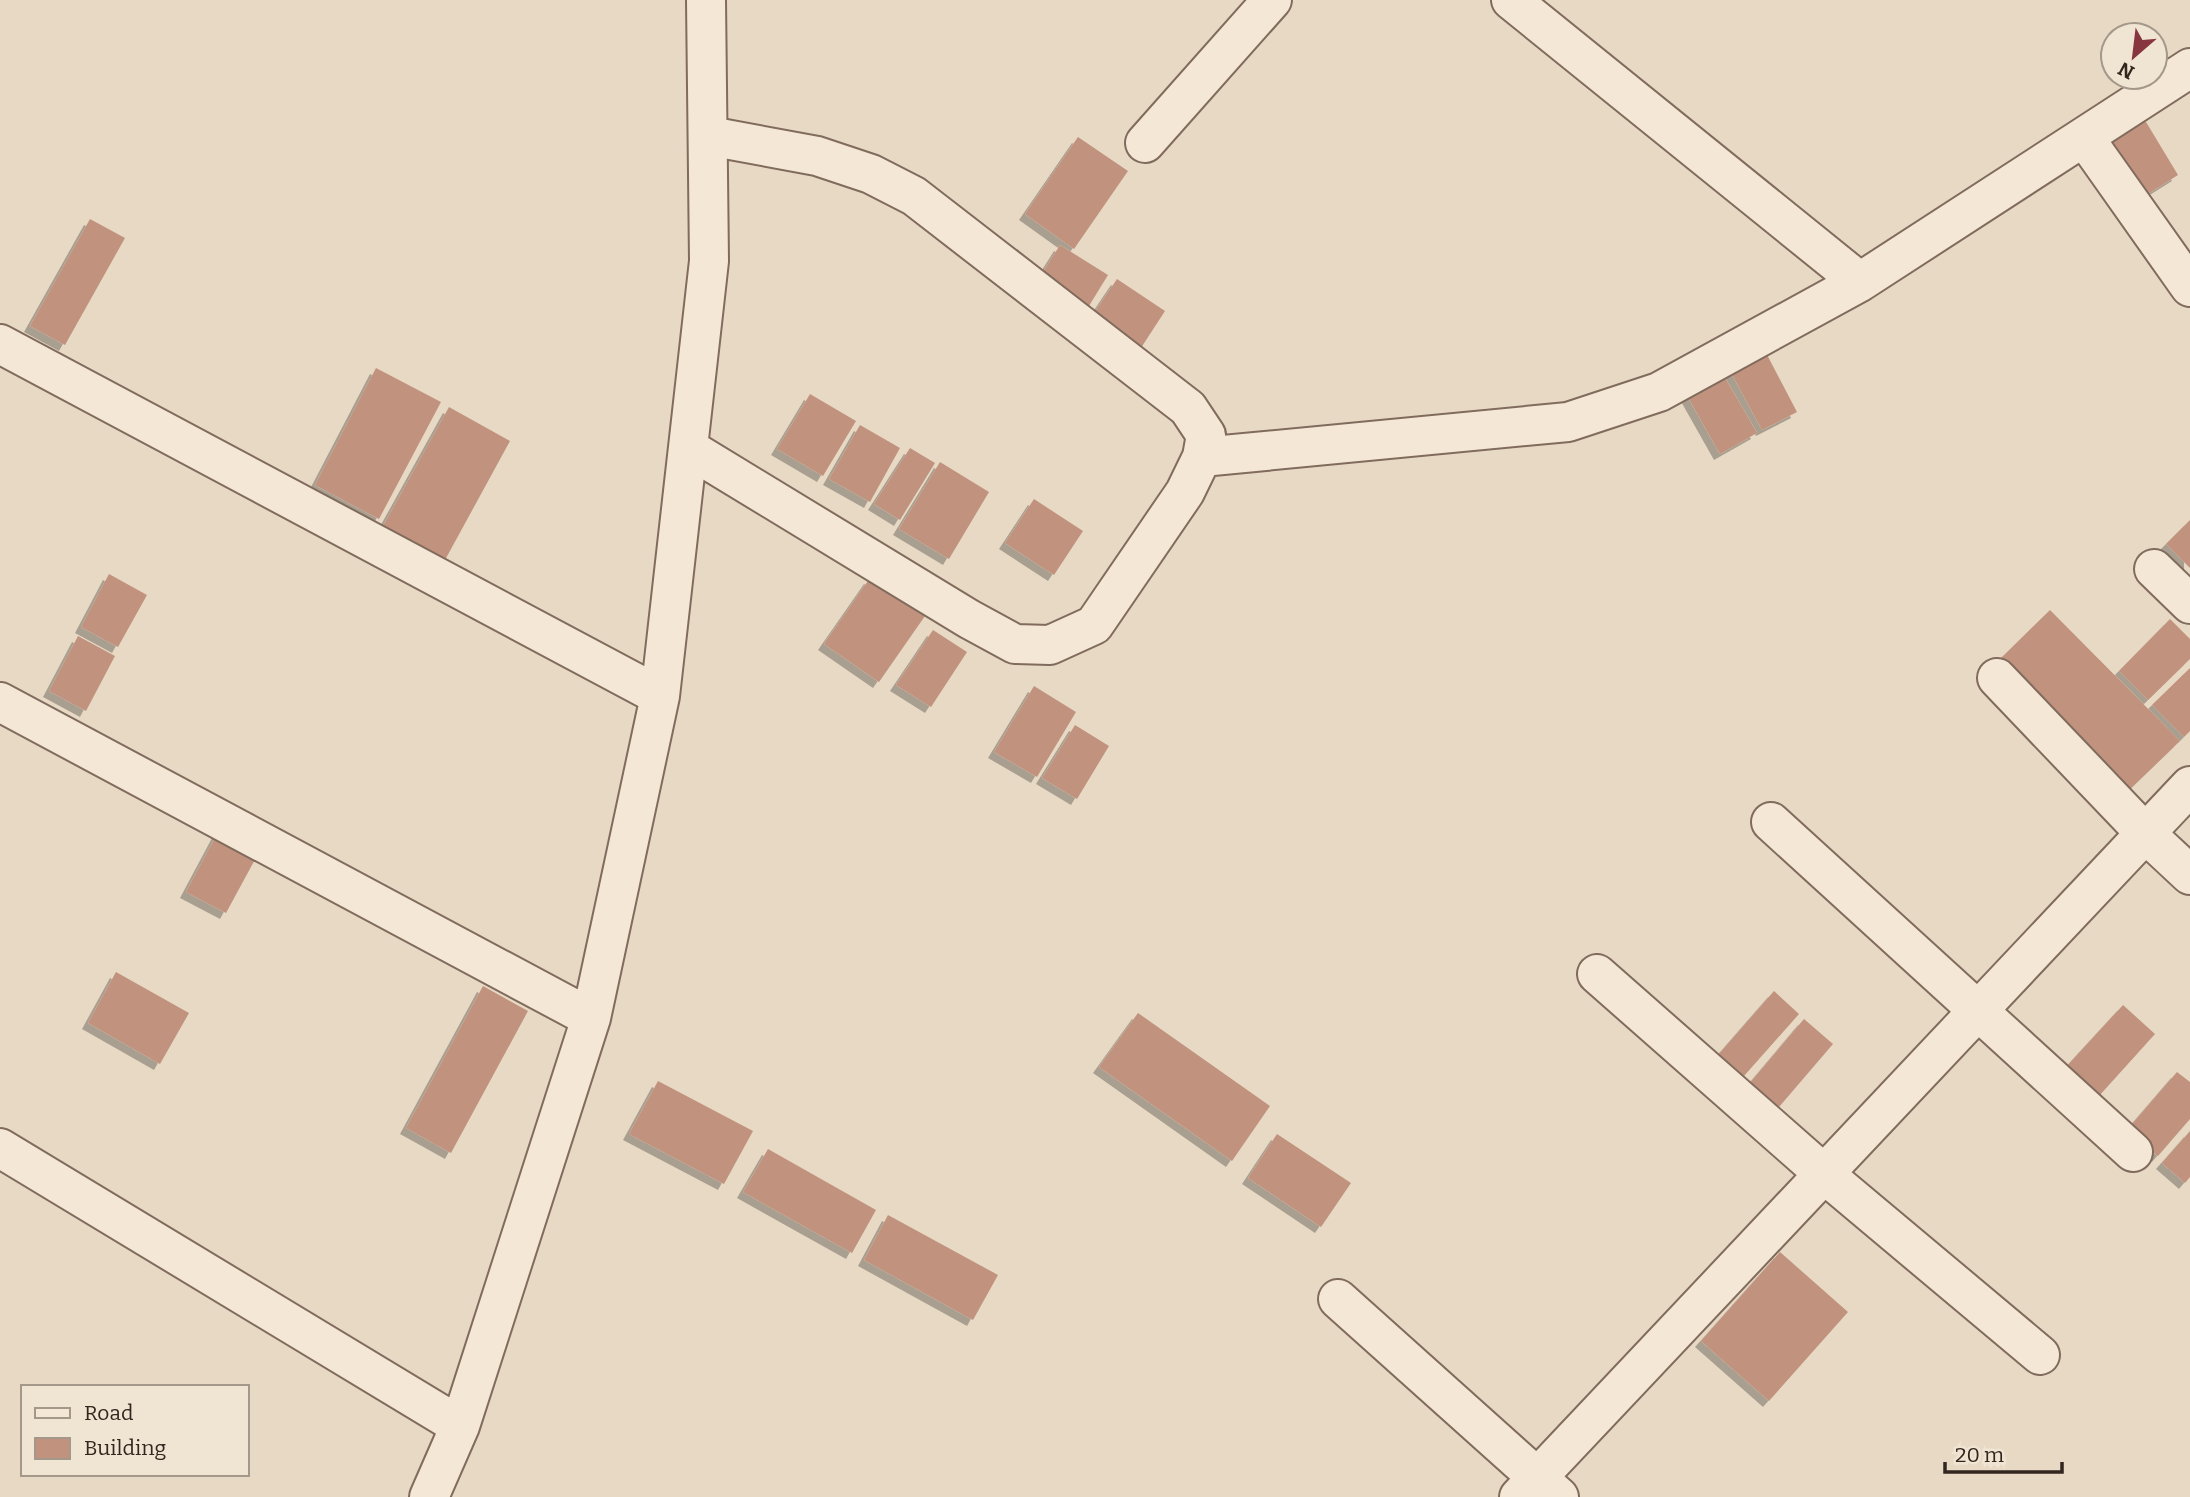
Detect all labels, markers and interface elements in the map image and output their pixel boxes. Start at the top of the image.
north arrow [2099,21,2169,91]
text: N [2114,57,2138,84]
legend [21,1385,248,1476]
text: Road [84,1400,133,1426]
scale bar [1945,1430,2062,1474]
text: Building [84,1435,167,1461]
text: 20 m [1955,1442,2004,1468]

